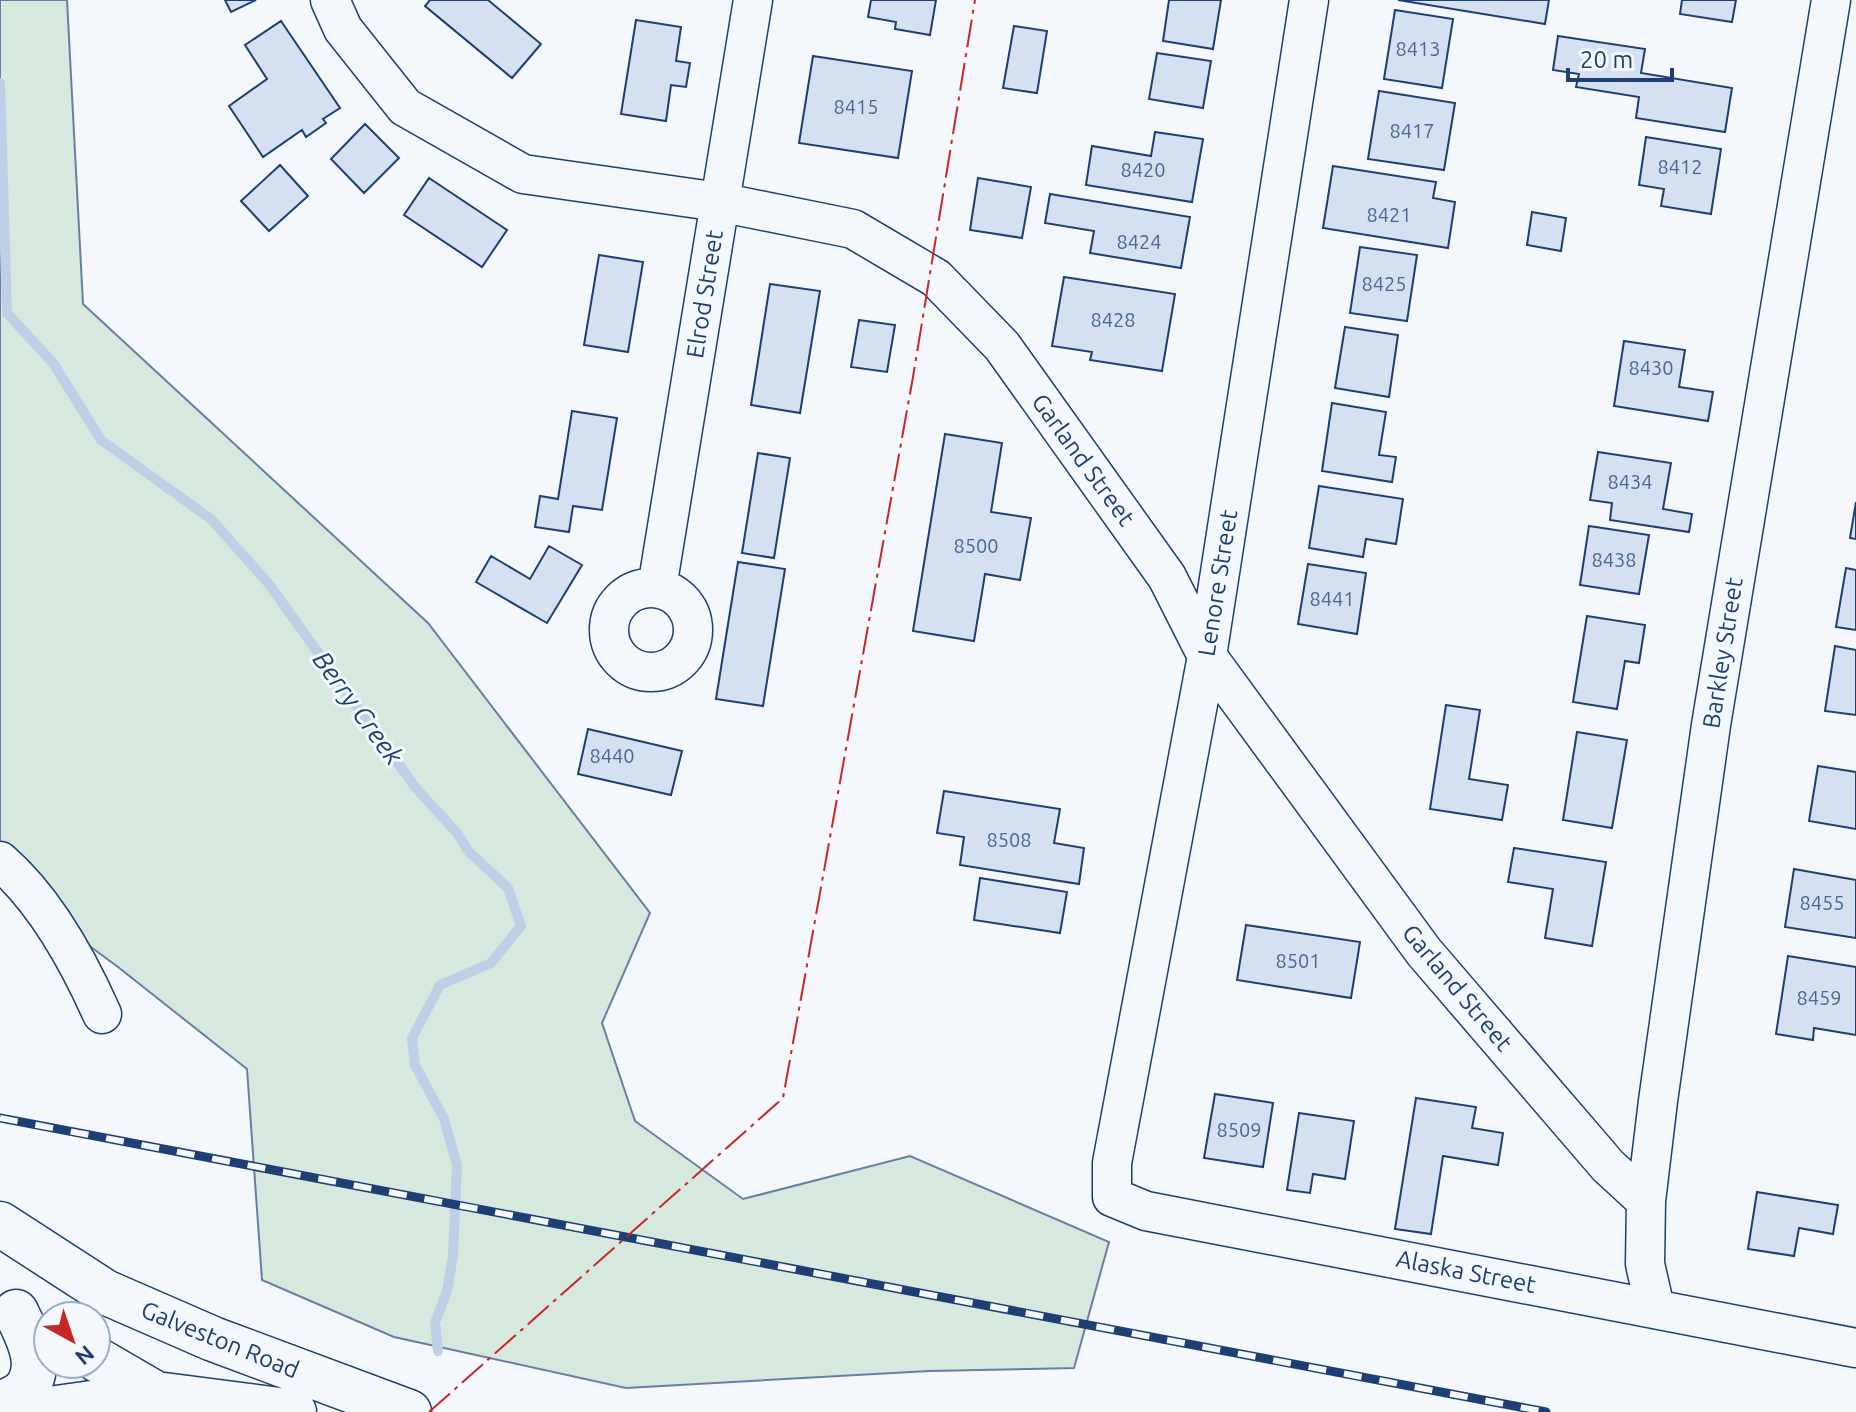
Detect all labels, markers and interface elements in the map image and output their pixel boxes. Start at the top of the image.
scale bar [1568,32,1672,82]
house number: 8413 [1395,37,1441,60]
text: 20 m [1580,46,1633,73]
house number: 8415 [833,95,879,118]
house number: 8417 [1389,119,1435,142]
house number: 8412 [1657,155,1703,178]
house number: 8420 [1120,158,1166,181]
house number: 8421 [1366,203,1412,226]
street label: Elrod Street [681,227,728,360]
house number: 8424 [1116,230,1162,253]
house number: 8425 [1361,272,1407,295]
house number: 8428 [1090,308,1136,331]
house number: 8430 [1628,356,1674,379]
street label: Garland Street [1027,389,1141,531]
house number: 8434 [1607,470,1653,493]
street label: Lenore Street [1193,507,1243,658]
house number: 8500 [953,534,999,557]
house number: 8438 [1591,548,1637,571]
street label: Barkley Street [1697,575,1748,730]
house number: 8441 [1309,587,1355,610]
water label: Berry Creek [308,645,410,771]
house number: 8440 [589,744,635,767]
house number: 8508 [986,828,1032,851]
house number: 8455 [1799,891,1845,914]
street label: Garland Street [1397,919,1518,1057]
house number: 8501 [1275,949,1321,972]
house number: 8459 [1796,986,1842,1009]
house number: 8509 [1216,1118,1262,1141]
street label: Alaska Street [1394,1245,1539,1298]
street label: Galveston Road [137,1296,303,1383]
north arrow [32,1300,112,1380]
text: N [71,1341,100,1371]

